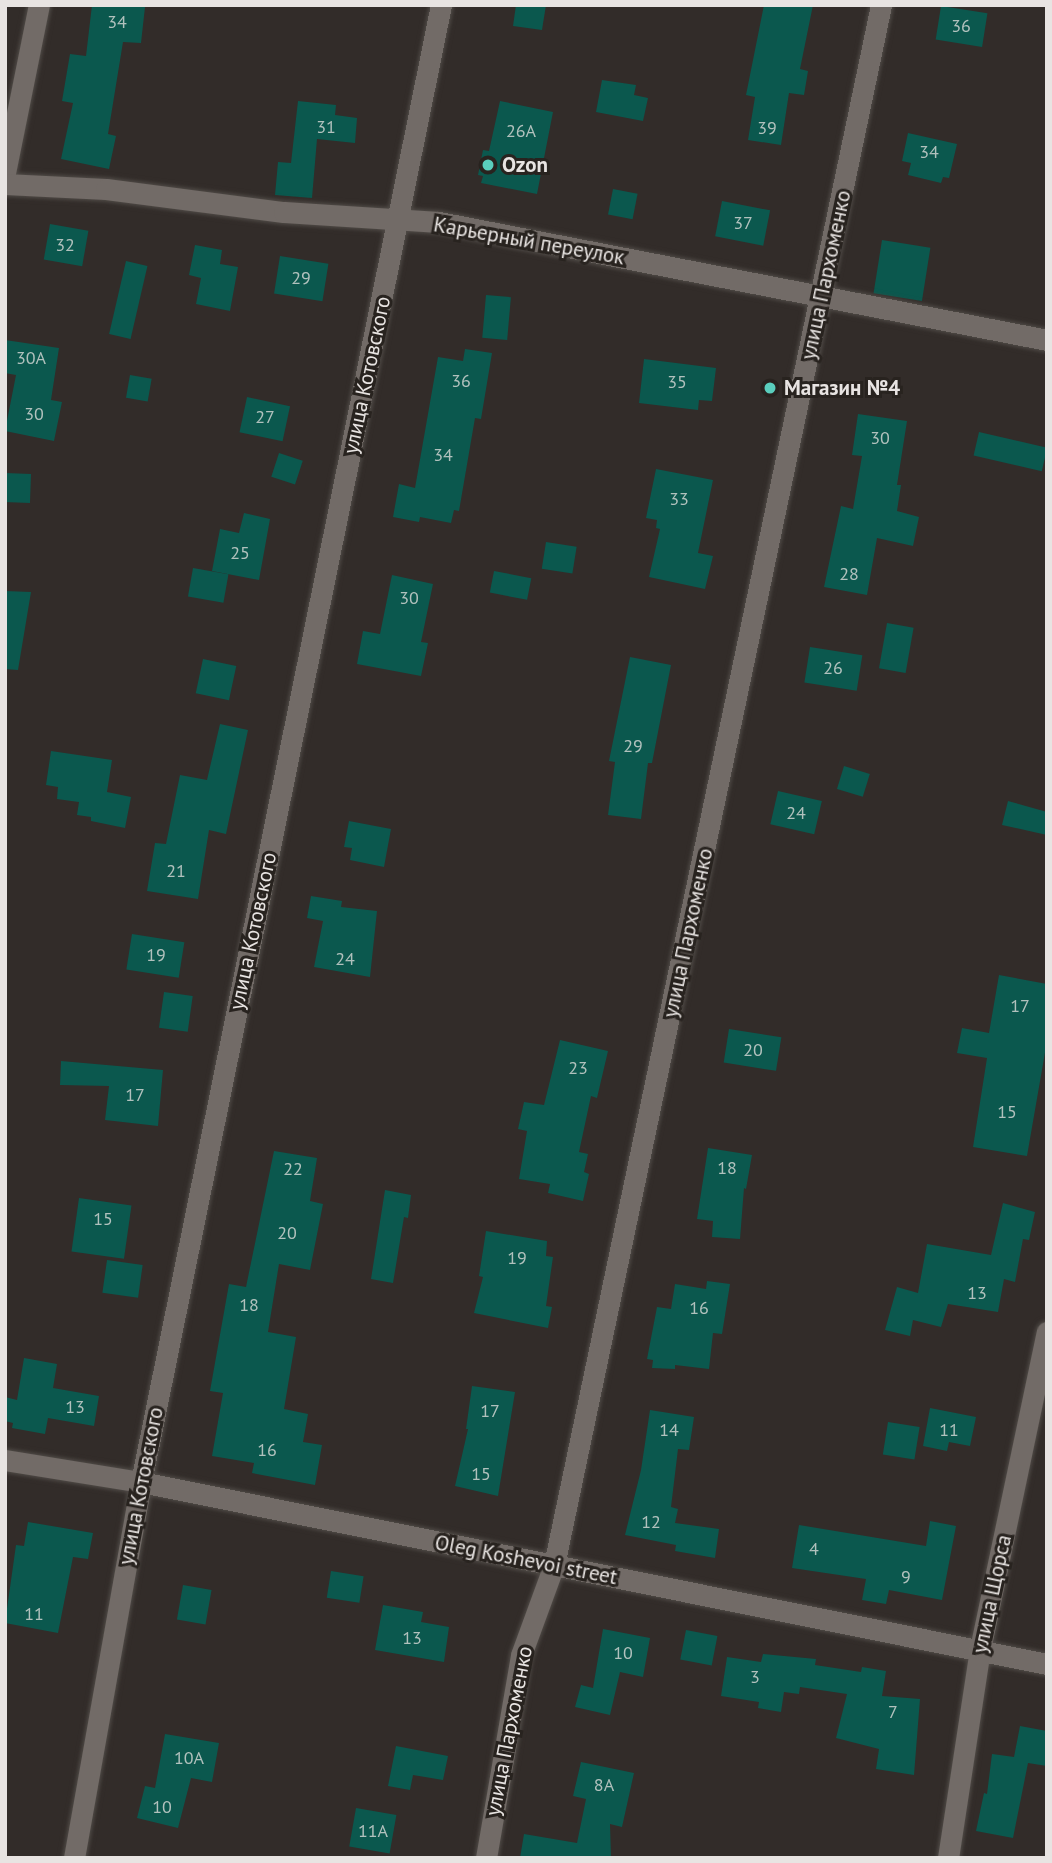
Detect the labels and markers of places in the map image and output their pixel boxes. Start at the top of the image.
place label: Ozon [502,152,548,178]
marker: Ozon [480,157,496,173]
place label: Магазин №4 [784,375,900,401]
marker: Магазин №4 [762,380,778,396]

